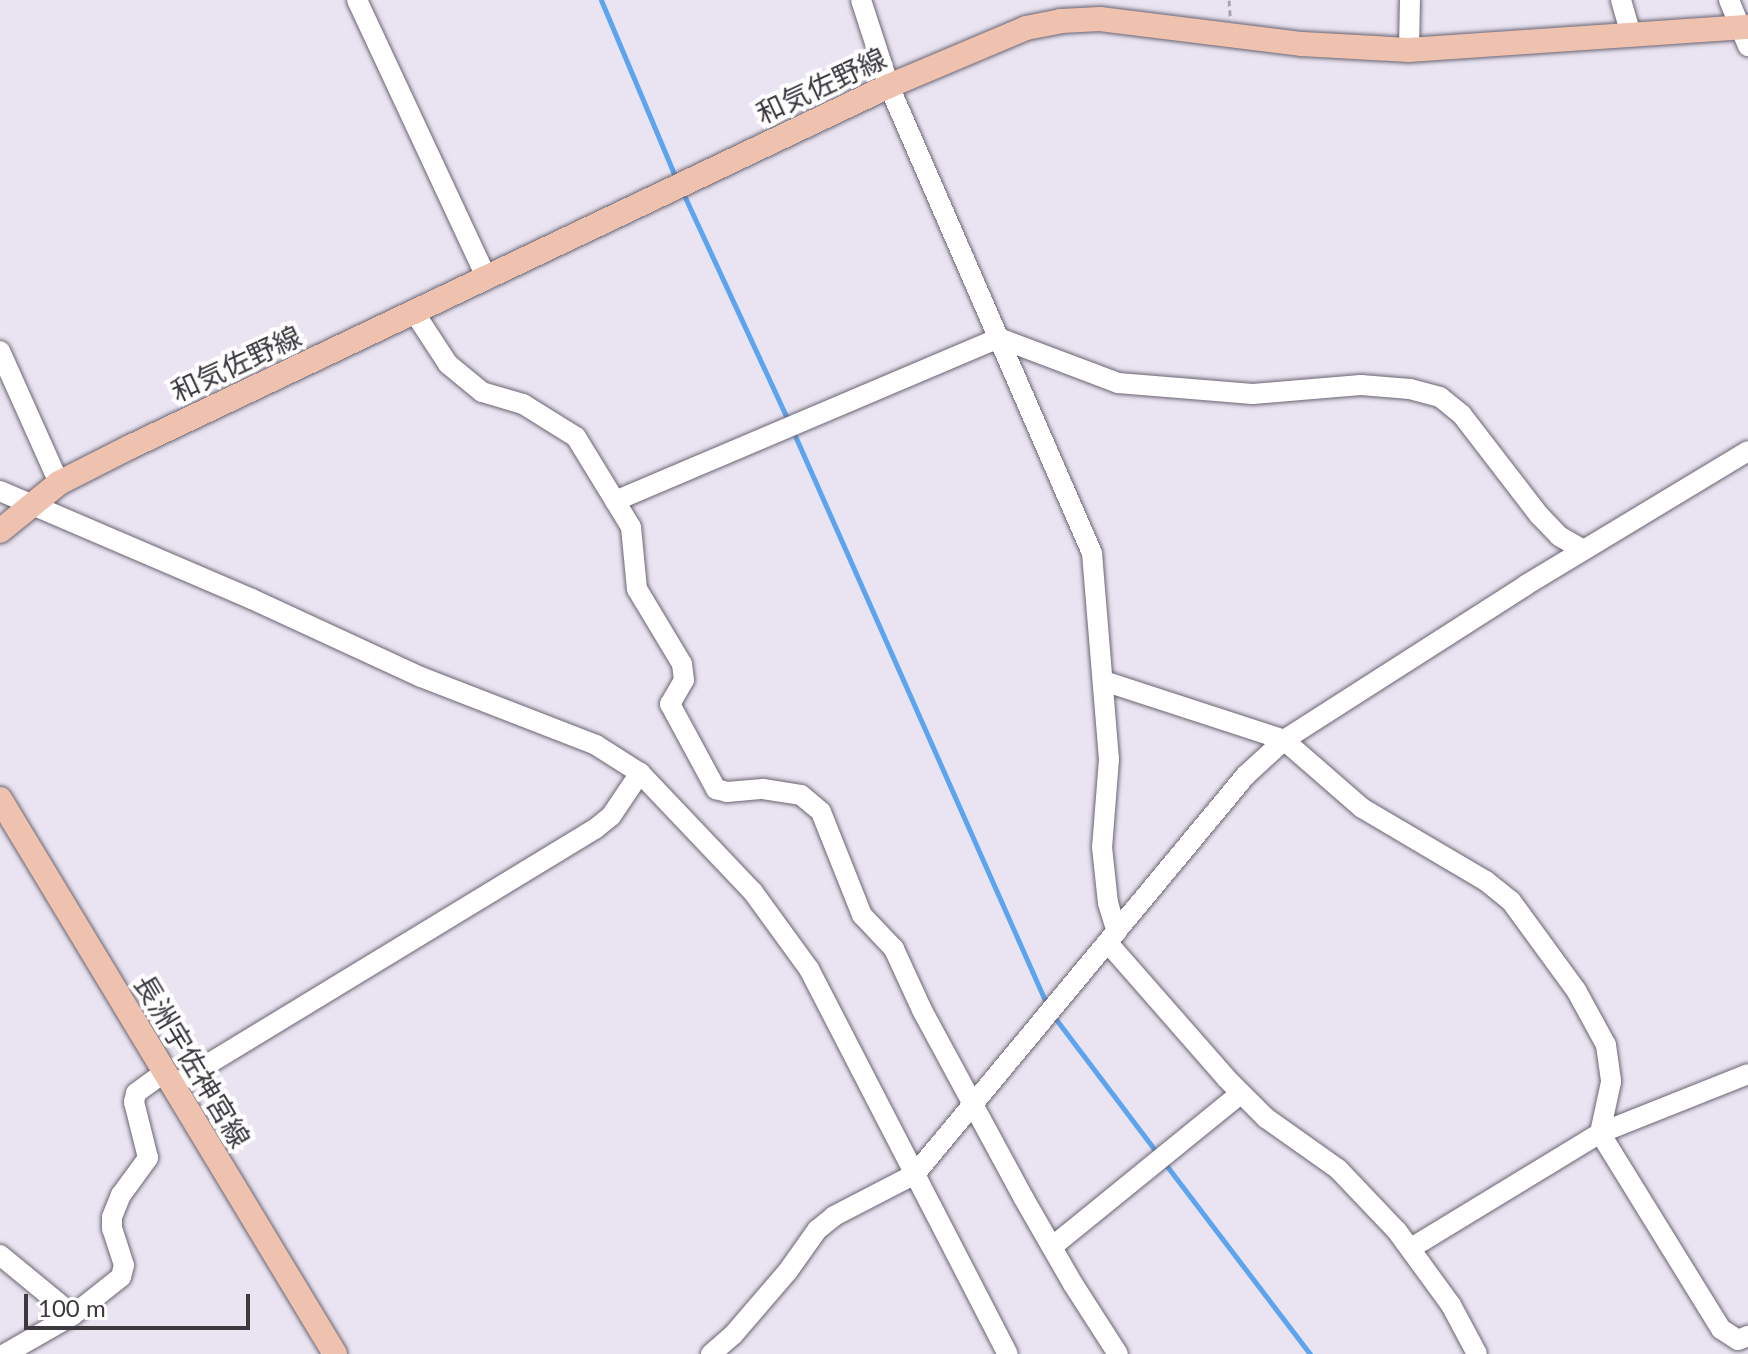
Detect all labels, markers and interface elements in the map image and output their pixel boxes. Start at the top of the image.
street label: 和気佐野線 [750,40,892,130]
street label: 和気佐野線 [165,318,307,408]
street label: 長洲宇佐神宮線 [128,968,258,1154]
scale bar [28,1278,254,1328]
text: 100 m [38,1293,106,1322]

